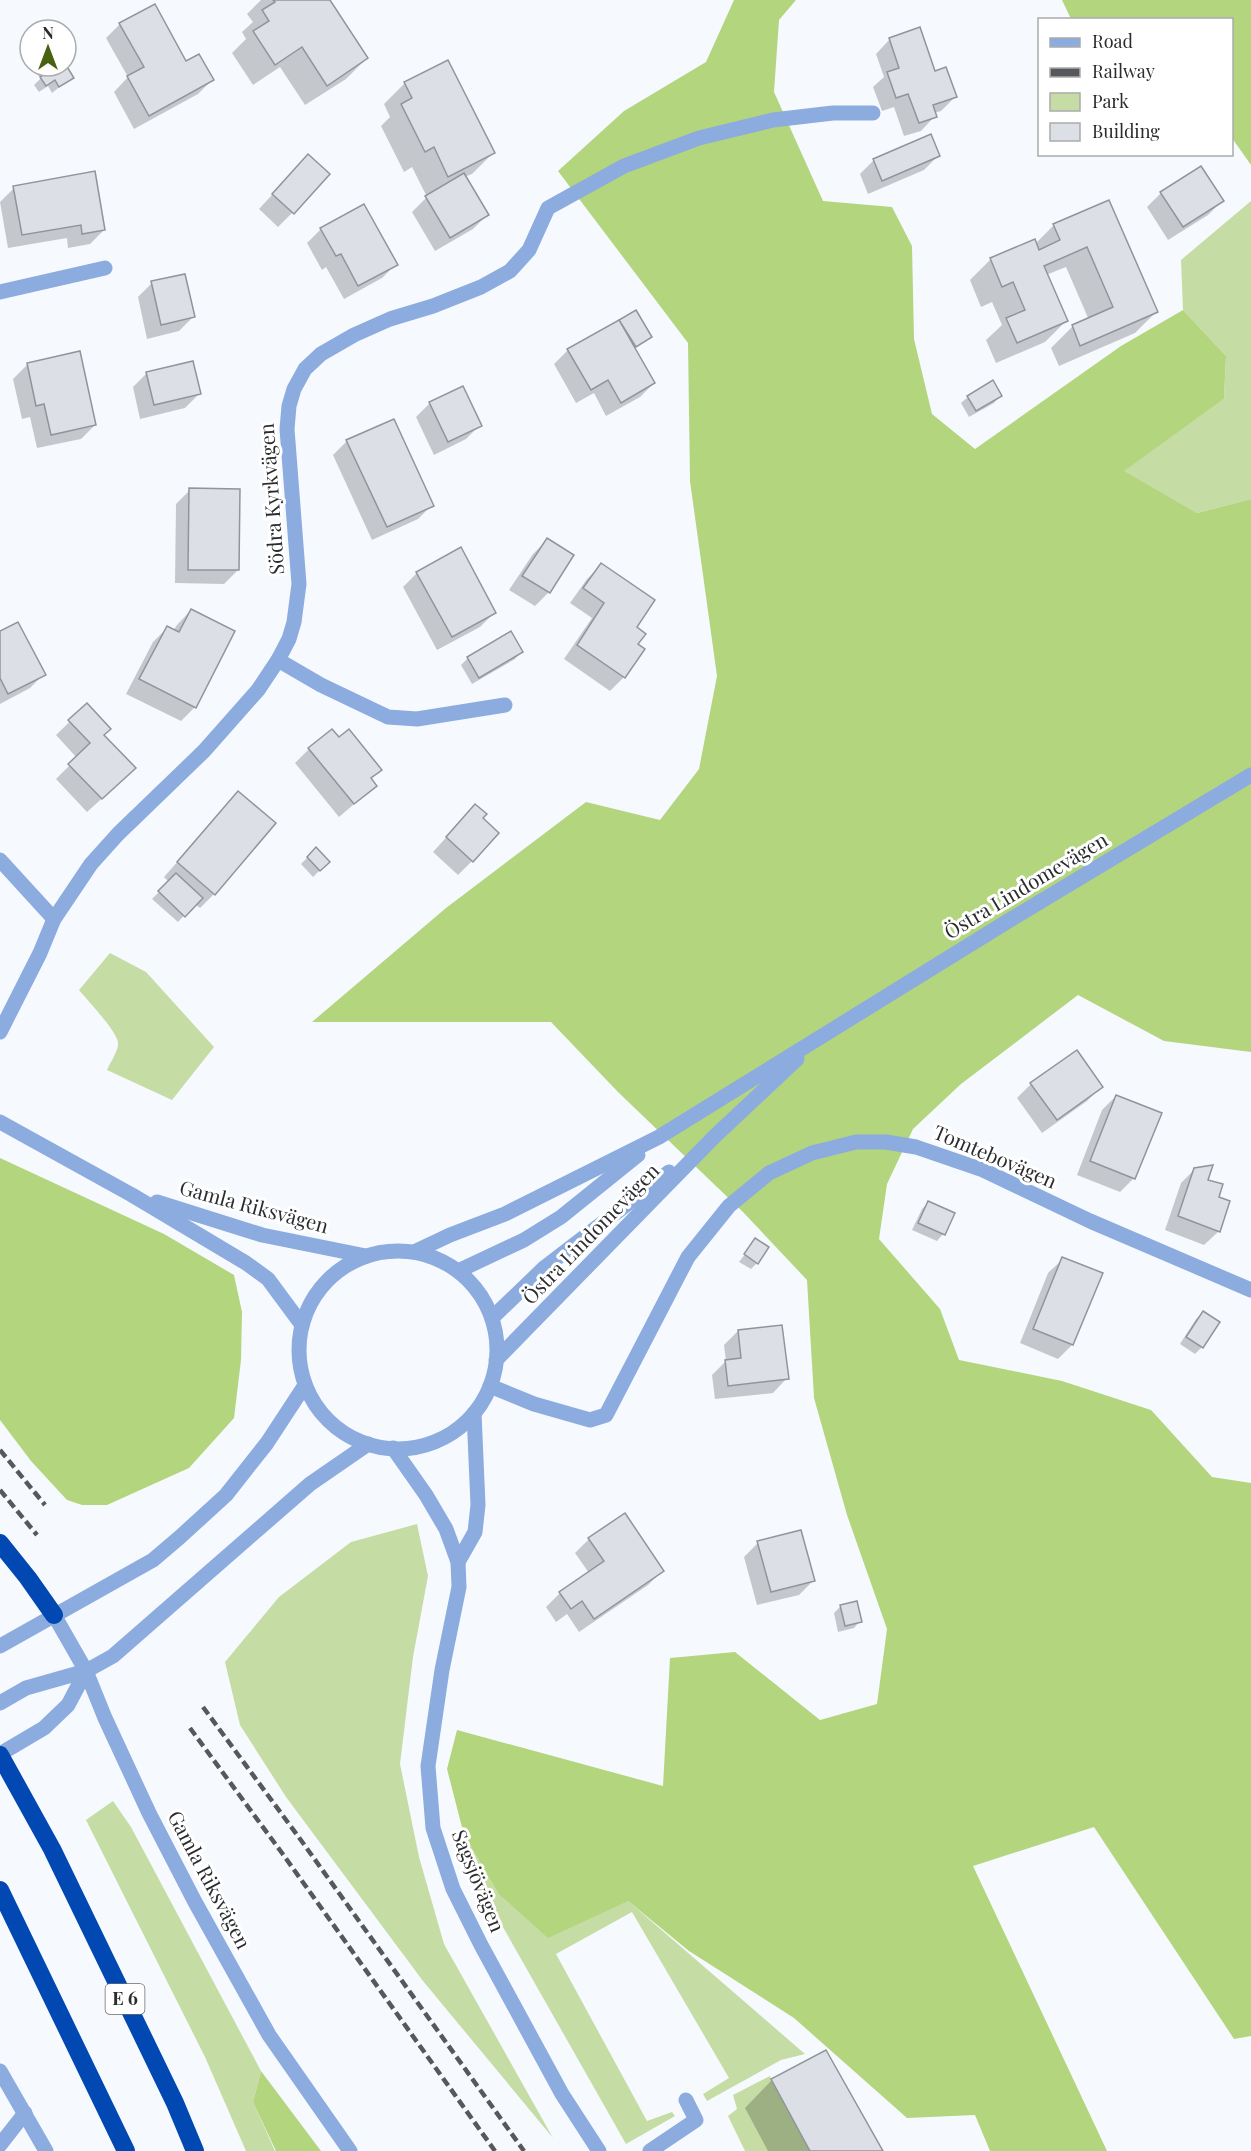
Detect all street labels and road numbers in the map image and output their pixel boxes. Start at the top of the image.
street label: Södra Kyrkvägen [252,422,289,576]
street label: Östra Lindomevägen [938,825,1112,944]
street label: Tomtebovägen [930,1117,1061,1194]
street label: Östra Lindomevägen [515,1156,664,1309]
street label: Gamla Riksvägen [177,1173,332,1238]
street label: Gamla Riksvägen [163,1805,258,1953]
street label: Sagsjövägen [447,1825,512,1936]
road number: E 6 [106,1984,144,2014]

